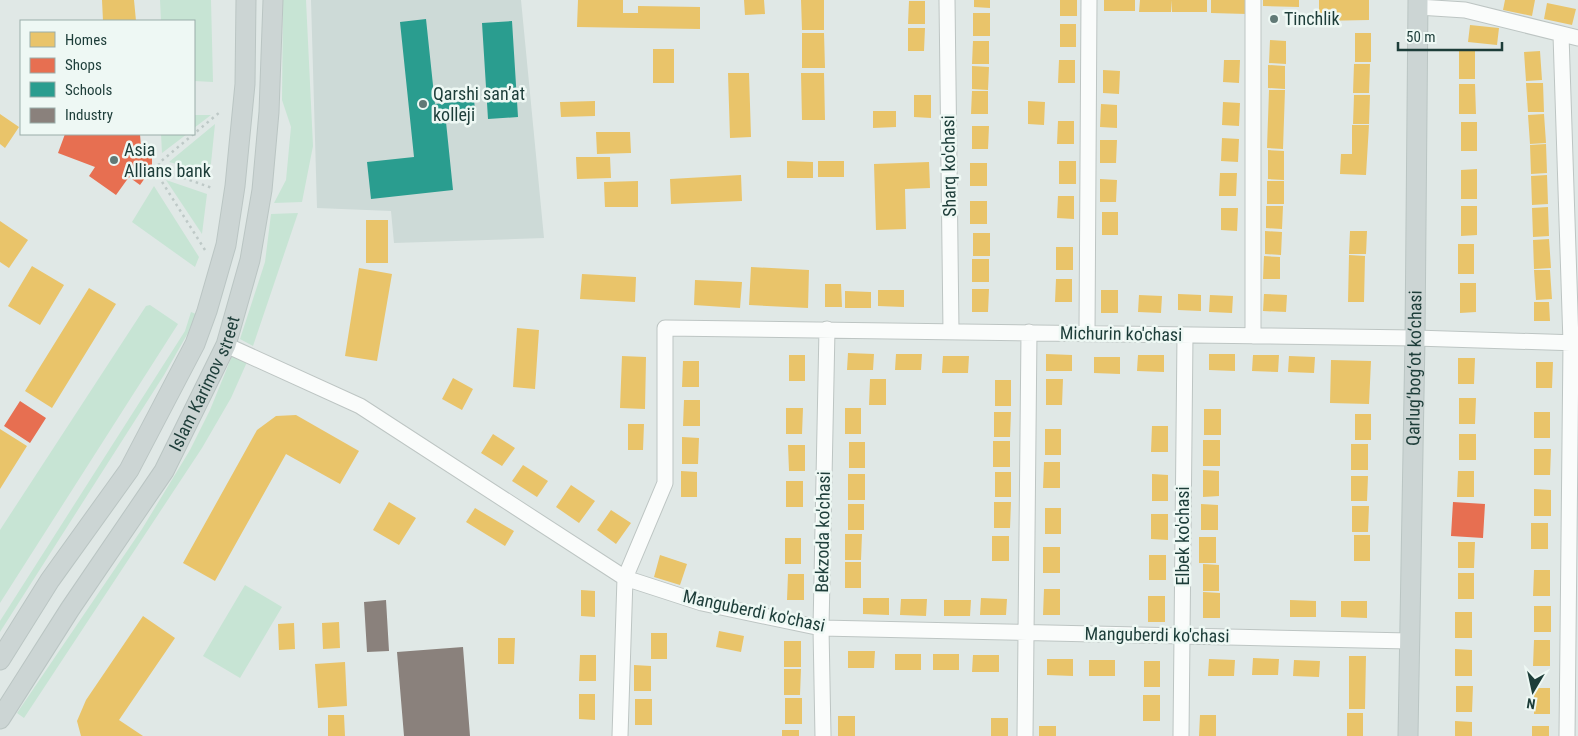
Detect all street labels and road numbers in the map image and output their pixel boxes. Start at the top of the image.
street label: Sharq ko'chasi [937,115,960,217]
street label: Qarlug‘bog‘ot ko‘chasi [1402,290,1425,446]
street label: Islam Karimov street [164,314,244,454]
street label: Michurin ko'chasi [1060,322,1182,345]
street label: Bekzoda ko'chasi [811,471,834,593]
street label: Elbek ko'chasi [1172,486,1193,586]
street label: Manguberdi ko'chasi [681,585,827,636]
street label: Manguberdi ko'chasi [1084,623,1230,646]

